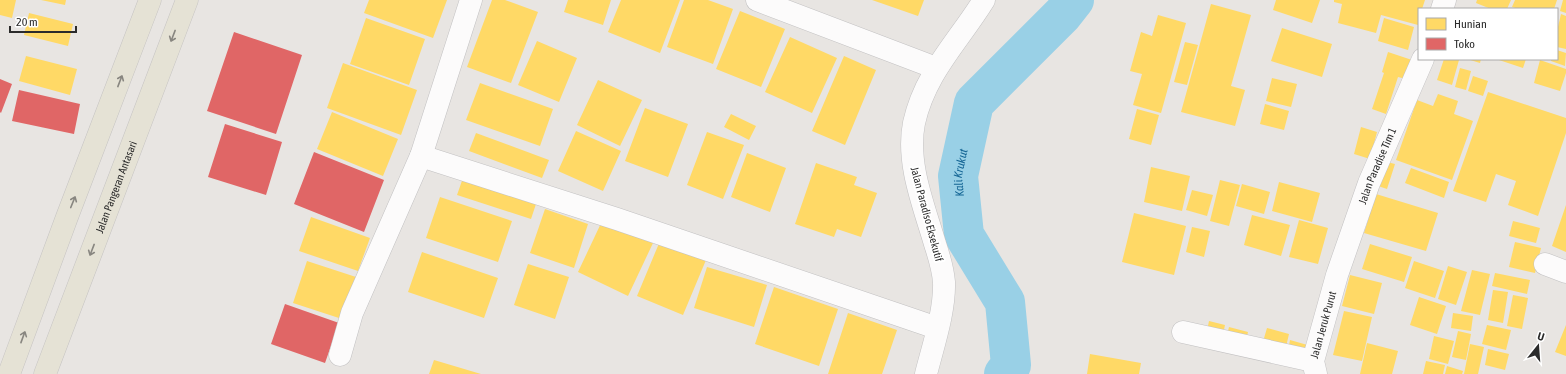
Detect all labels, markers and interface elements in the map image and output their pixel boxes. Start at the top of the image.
scale bar [10,8,76,34]
legend [1418,8,1558,60]
text: 20 m [16,15,38,29]
text: Hunian [1454,17,1487,31]
one-way arrow [169,30,177,42]
text: Toko [1454,37,1475,51]
one-way arrow [116,76,124,88]
street label: Jalan Paradise Tim 1 [1356,126,1398,206]
street label: Jalan Pangeran Antasari [93,139,139,235]
water label: Kali Krukut [951,147,971,197]
street label: Jalan Paradiso Eksekutif [909,165,945,263]
one-way arrow [69,197,77,209]
one-way arrow [87,243,95,255]
street label: Jalan Jeruk Purut [1308,290,1338,360]
north arrow [1518,326,1558,366]
text: U [1536,330,1546,343]
one-way arrow [19,332,27,344]

